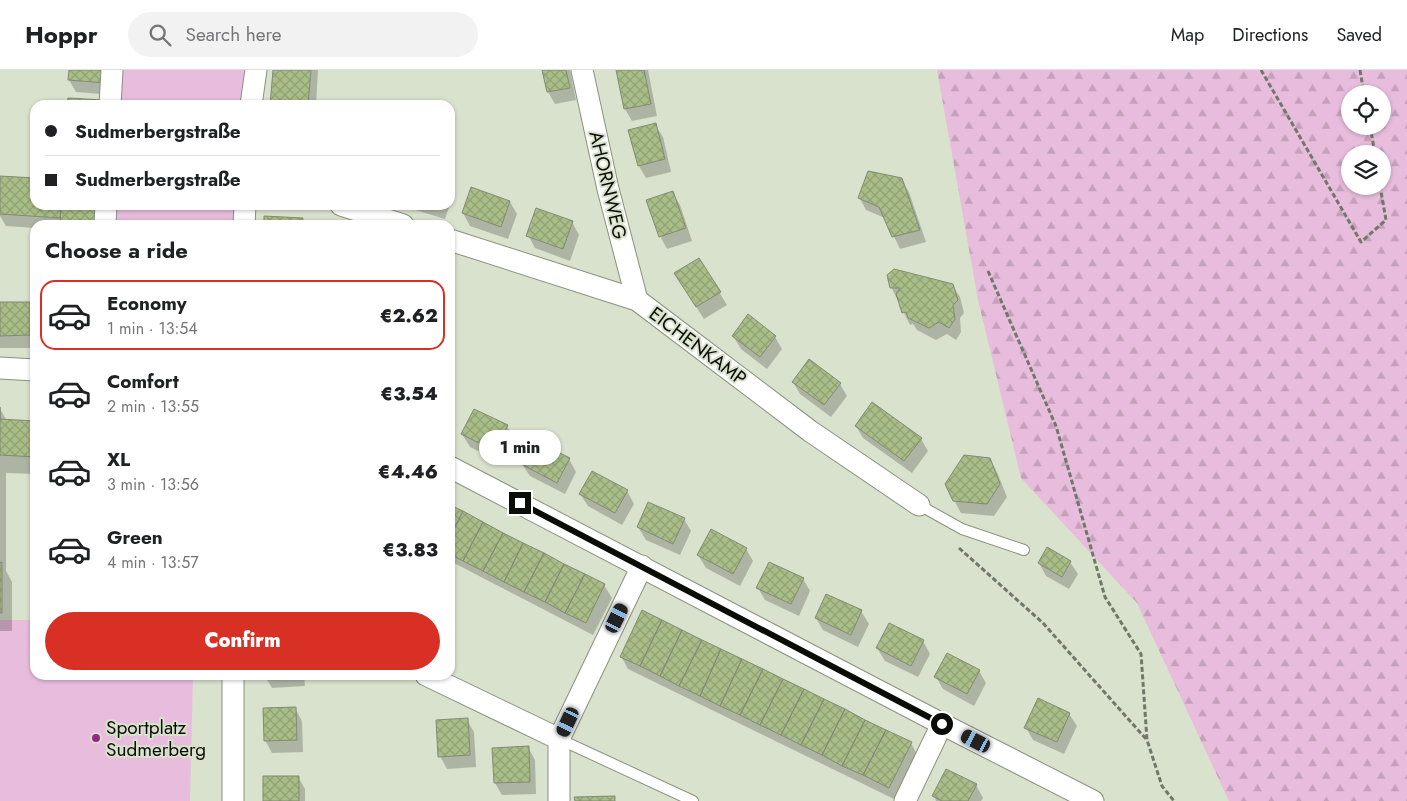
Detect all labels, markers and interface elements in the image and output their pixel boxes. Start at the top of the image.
search box [128,12,478,57]
text: Hoppr [25,17,98,52]
icon: search [146,21,174,49]
text: Search here [186,21,282,48]
text: Map [1171,22,1204,48]
text: Directions [1232,22,1308,48]
text: Saved [1336,22,1382,48]
map controls [1341,85,1391,195]
button: locate [1341,85,1391,135]
text: Sudmerbergstraße [75,118,241,145]
street label: AHORNWEG [582,128,634,242]
button: layers [1341,145,1391,195]
text: Sudmerbergstraße [75,166,241,193]
text: Choose a ride [45,234,188,266]
text: Economy [107,290,187,317]
icon: car [47,293,92,338]
street label: EICHENKAMP [644,300,752,392]
text: €2.62 [380,302,438,329]
text: 1 min · 13:54 [107,317,198,340]
text: Comfort [107,368,179,395]
icon: car [47,371,92,416]
text: €3.54 [380,380,438,407]
text: 2 min · 13:55 [107,395,199,418]
callout: 1 min [479,430,561,466]
text: 1 min [500,436,540,459]
text: XL [107,446,130,473]
icon: car [47,449,92,494]
text: €4.46 [378,458,438,485]
text: 3 min · 13:56 [107,473,199,496]
route end [509,492,531,514]
text: Green [107,524,163,551]
icon: car [47,527,92,572]
text: €3.83 [382,536,438,563]
text: 4 min · 13:57 [107,551,199,574]
car [603,601,630,635]
button: Confirm [45,612,440,670]
car [554,705,581,739]
route start [931,713,953,735]
place label: Sportplatz Sudmerberg [106,714,206,763]
car [959,728,992,754]
marker: Sportplatz Sudmerberg [90,732,102,744]

